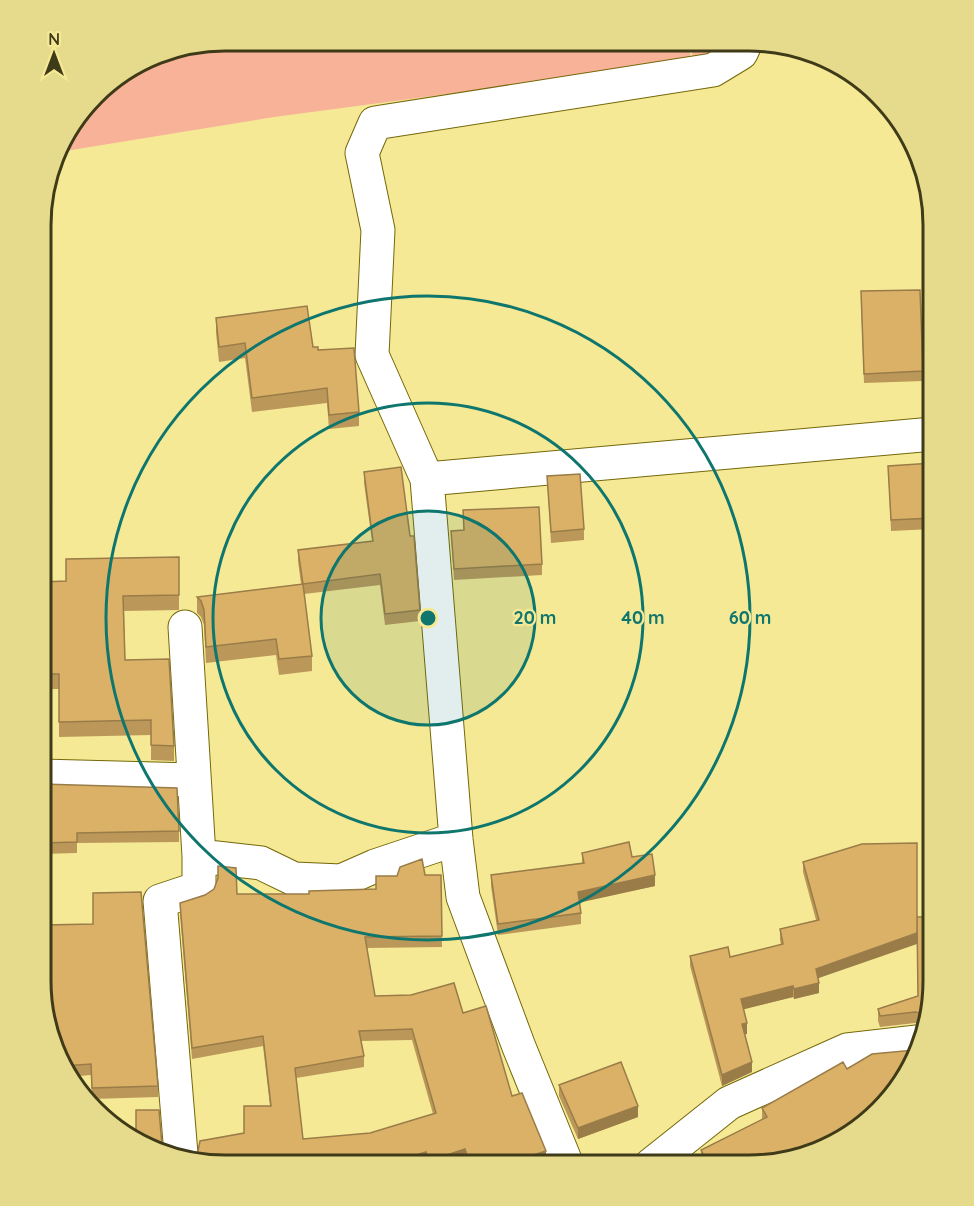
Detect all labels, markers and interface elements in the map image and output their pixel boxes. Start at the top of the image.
north arrow [24,24,84,84]
text: N [48,29,60,49]
text: 20 m [514,606,556,629]
text: 40 m [621,606,665,629]
text: 60 m [729,606,771,629]
centre of rings [418,608,438,628]

